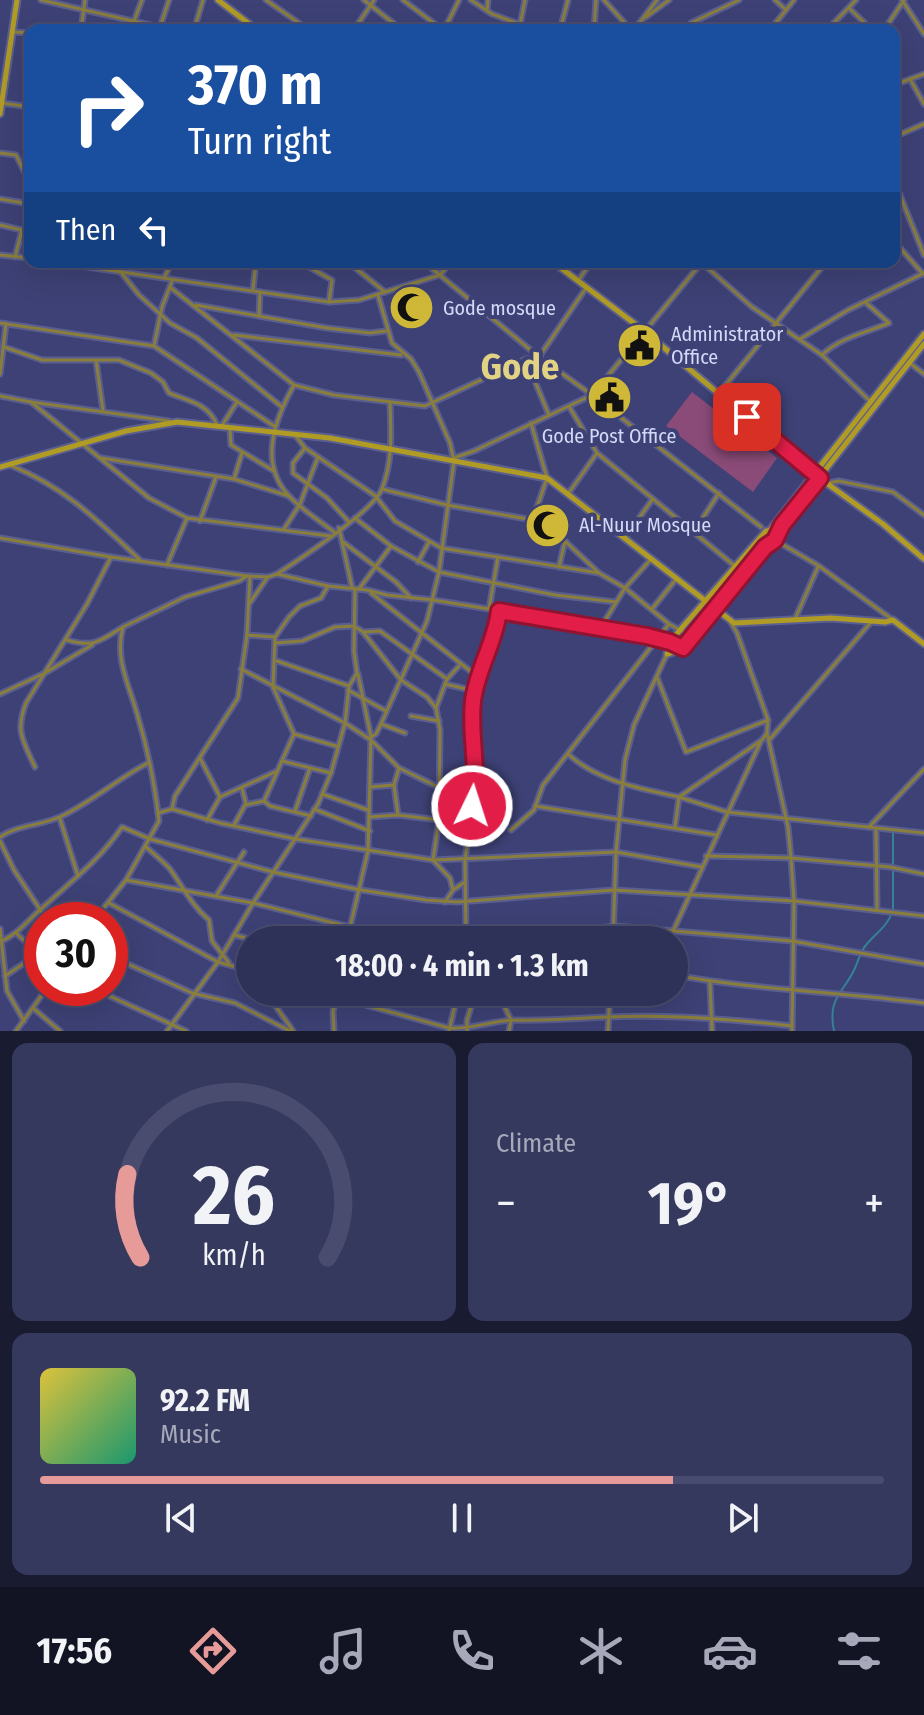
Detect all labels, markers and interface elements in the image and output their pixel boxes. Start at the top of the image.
text: 370 m [188,52,323,119]
icon: right [56,56,160,160]
text: Turn right [188,120,331,164]
icon: left [132,208,176,252]
text: Then [56,212,116,248]
mosque icon: Gode mosque [388,284,436,332]
place label: Gode mosque [443,296,556,320]
public building icon: Administrator Office [616,322,664,370]
place label: Administrator Office [671,322,783,369]
district label: Gode [481,345,559,389]
public building icon: Gode Post Office [585,373,633,421]
pin [713,383,781,451]
icon: arrive [725,395,769,439]
place label: Gode Post Office [542,424,676,448]
mosque icon: Al-Nuur Mosque [524,501,572,549]
place label: Al-Nuur Mosque [579,513,711,537]
position arrow [430,764,514,848]
speed limit sign: 30 [24,902,128,1006]
text: 18:00 · 4 min · 1.3 km [335,948,589,984]
text: Climate [496,1128,576,1159]
text: 26 [192,1146,275,1246]
text: 19° [648,1168,732,1240]
text: − [496,1177,516,1230]
text: + [864,1177,884,1230]
text: km/h [202,1238,266,1273]
text: 92.2 FM [160,1383,250,1419]
text: Music [160,1419,221,1450]
icon: previous [159,1496,203,1540]
icon: pause [440,1496,484,1540]
icon: next [721,1496,765,1540]
icon: directions [185,1623,241,1679]
icon: music [315,1623,371,1679]
icon: phone [444,1623,500,1679]
icon: climate [573,1623,629,1679]
icon: car [702,1623,758,1679]
icon: filters [831,1623,887,1679]
text: 17:56 [37,1629,112,1673]

